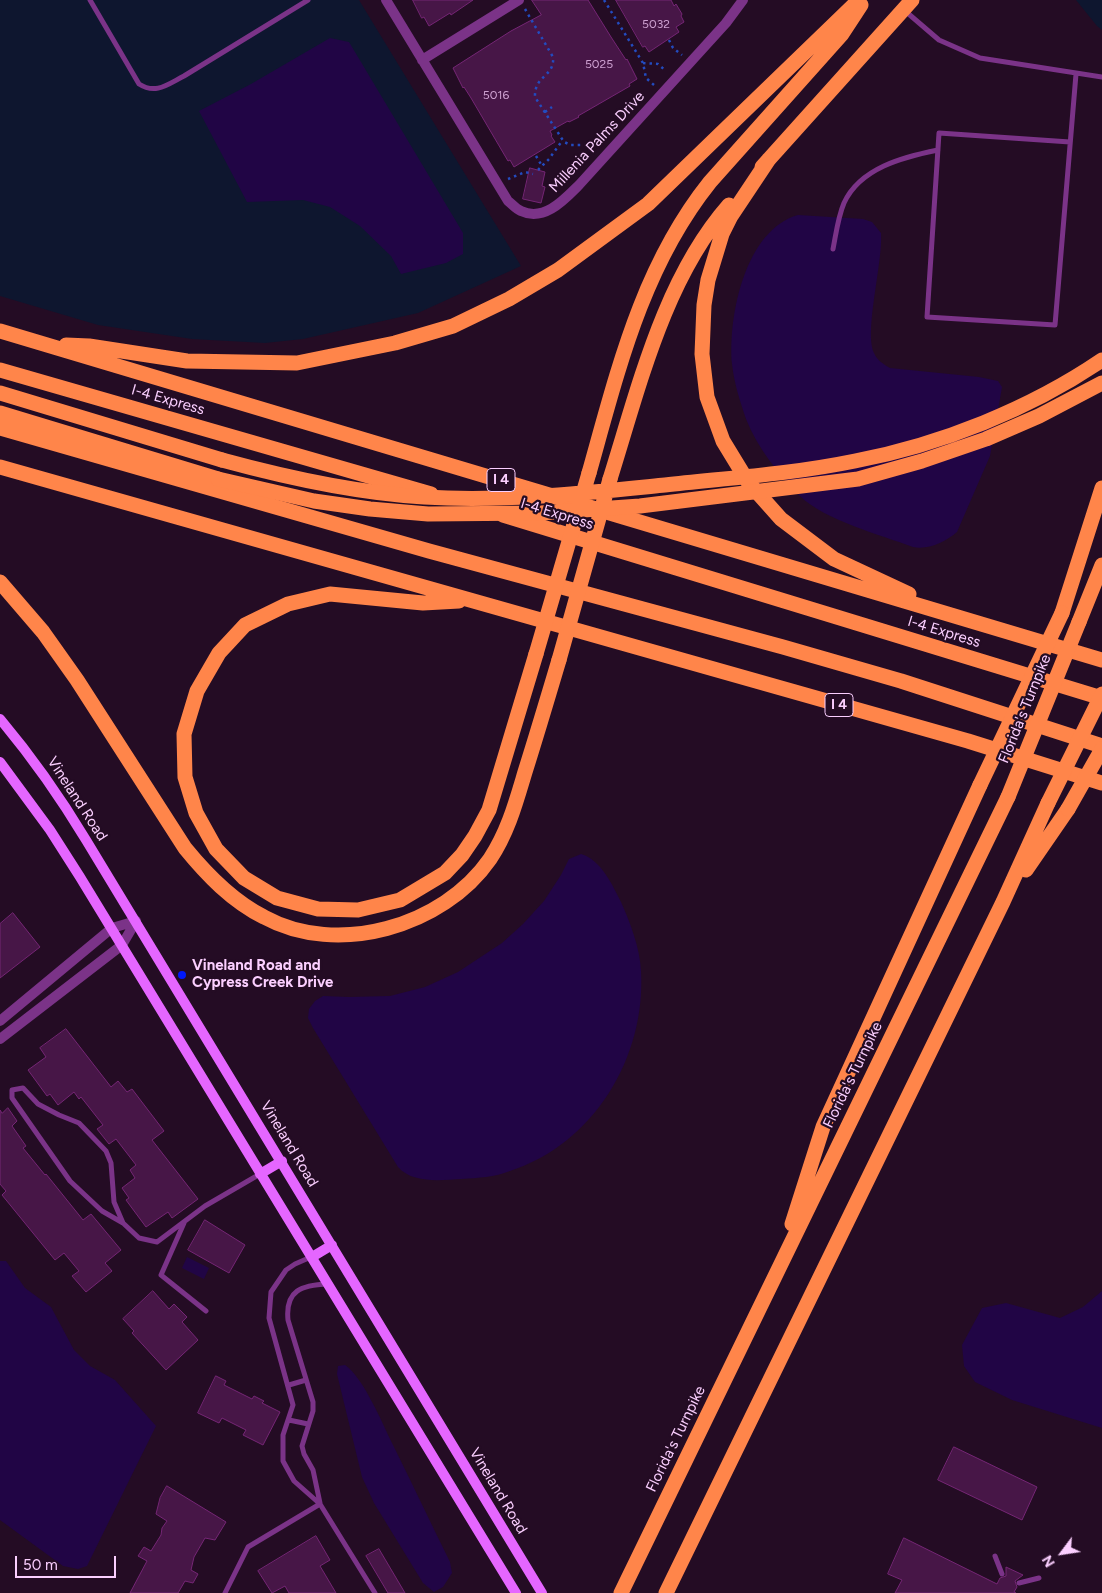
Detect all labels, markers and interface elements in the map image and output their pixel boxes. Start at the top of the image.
house number: 5032 [642,17,670,31]
house number: 5025 [585,57,613,71]
house number: 5016 [483,88,509,102]
street label: Millenia Palms Drive [545,88,649,196]
street label: I-4 Express [129,381,207,419]
road number: I 4 [487,468,515,492]
street label: I-4 Express [518,494,596,534]
street label: I-4 Express [905,612,983,652]
street label: Florida's Turnpike [995,652,1055,766]
road number: I 4 [825,694,853,716]
street label: Vineland Road [43,754,111,844]
place label: Vineland Road and Cypress Creek Drive [192,957,333,992]
marker: Vineland Road and Cypress Creek Drive [176,969,188,981]
street label: Florida's Turnpike [820,1019,886,1131]
street label: Vineland Road [256,1098,322,1190]
street label: Florida's Turnpike [643,1383,709,1495]
street label: Vineland Road [465,1445,531,1537]
north arrow [1037,1528,1087,1578]
scale bar [18,1546,119,1578]
text: N [1039,1552,1059,1570]
text: 50 m [23,1556,58,1574]

